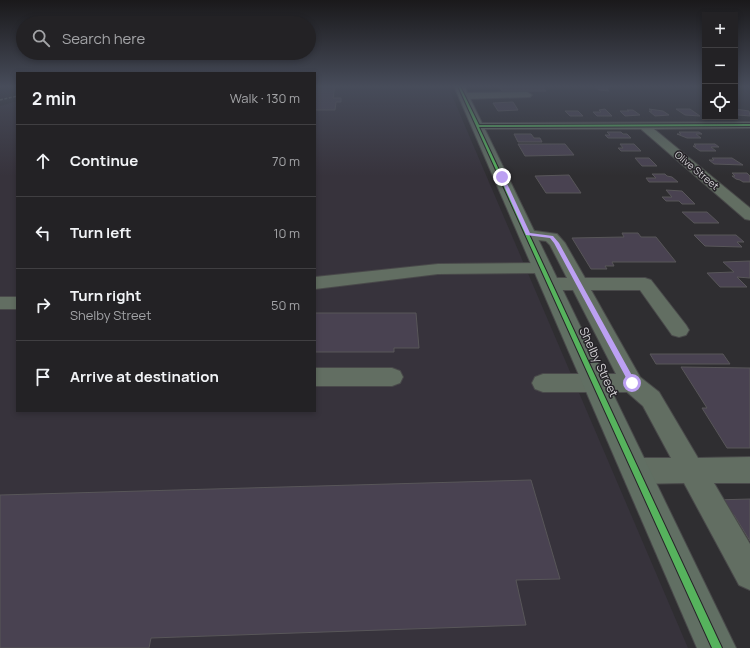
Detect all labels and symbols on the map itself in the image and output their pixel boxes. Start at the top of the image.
street label: Olive Street [672,147,722,193]
route end [493,168,511,186]
street label: Shelby Street [575,324,623,400]
route start [623,374,641,392]

